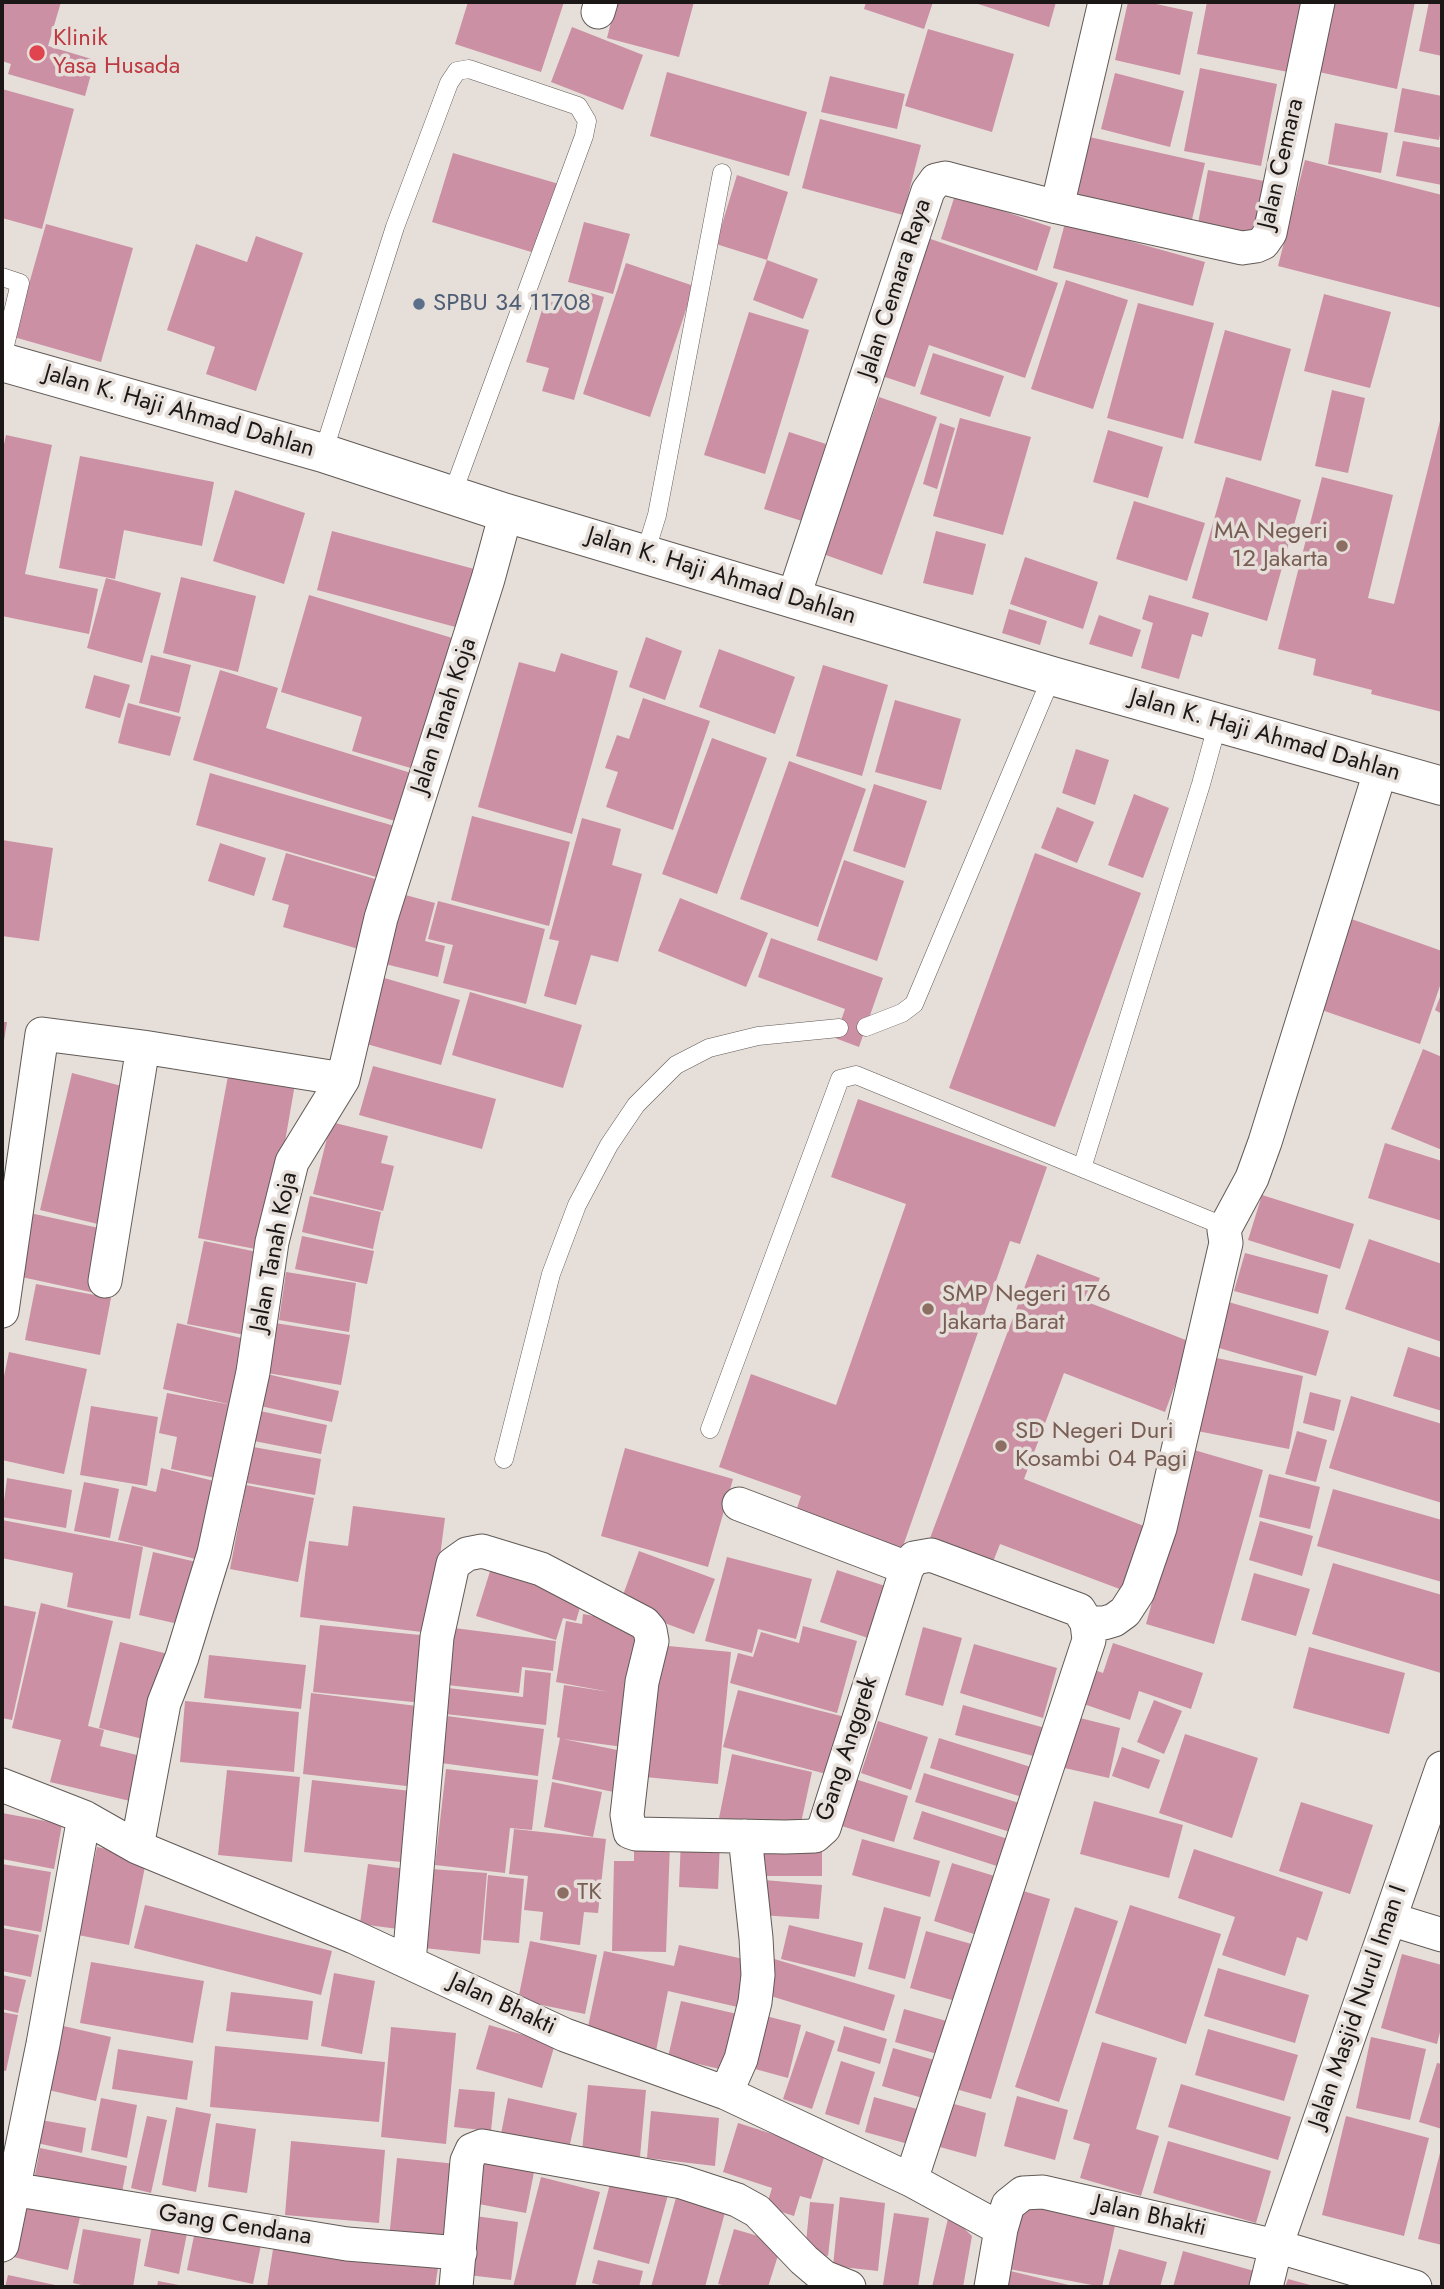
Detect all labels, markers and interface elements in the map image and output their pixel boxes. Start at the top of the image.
place label: Klinik Yasa Husada [53,25,180,81]
marker: Klinik Yasa Husada [27,43,47,63]
street label: Jalan Cemara [1253,96,1311,232]
street label: Jalan Cemara Raya [853,196,939,382]
place label: SPBU 34 11708 [433,290,591,318]
marker: SPBU 34 11708 [411,296,427,312]
street label: Jalan K. Haji Ahmad Dahlan [40,360,318,464]
place label: MA Negeri 12 Jakarta [1214,518,1328,574]
street label: Jalan K. Haji Ahmad Dahlan [583,522,859,632]
marker: MA Negeri 12 Jakarta [1334,538,1350,554]
street label: Jalan Tanah Koja [406,635,484,797]
street label: Jalan K. Haji Ahmad Dahlan [1126,684,1404,788]
street label: Jalan Tanah Koja [245,1170,305,1334]
place label: SMP Negeri 176 Jakarta Barat [942,1281,1111,1337]
marker: SMP Negeri 176 Jakarta Barat [920,1301,936,1317]
place label: SD Negeri Duri Kosambi 04 Pagi [1015,1418,1187,1474]
marker: SD Negeri Duri Kosambi 04 Pagi [993,1438,1009,1454]
street label: Gang Anggrek [811,1673,885,1825]
place label: TK [577,1879,602,1907]
street label: Jalan Masjid Nurul Iman I [1304,1882,1414,2132]
marker: TK [555,1885,571,1901]
street label: Jalan Bhakti [444,1968,560,2042]
street label: Jalan Bhakti [1091,2190,1209,2244]
street label: Gang Cendana [157,2200,313,2252]

